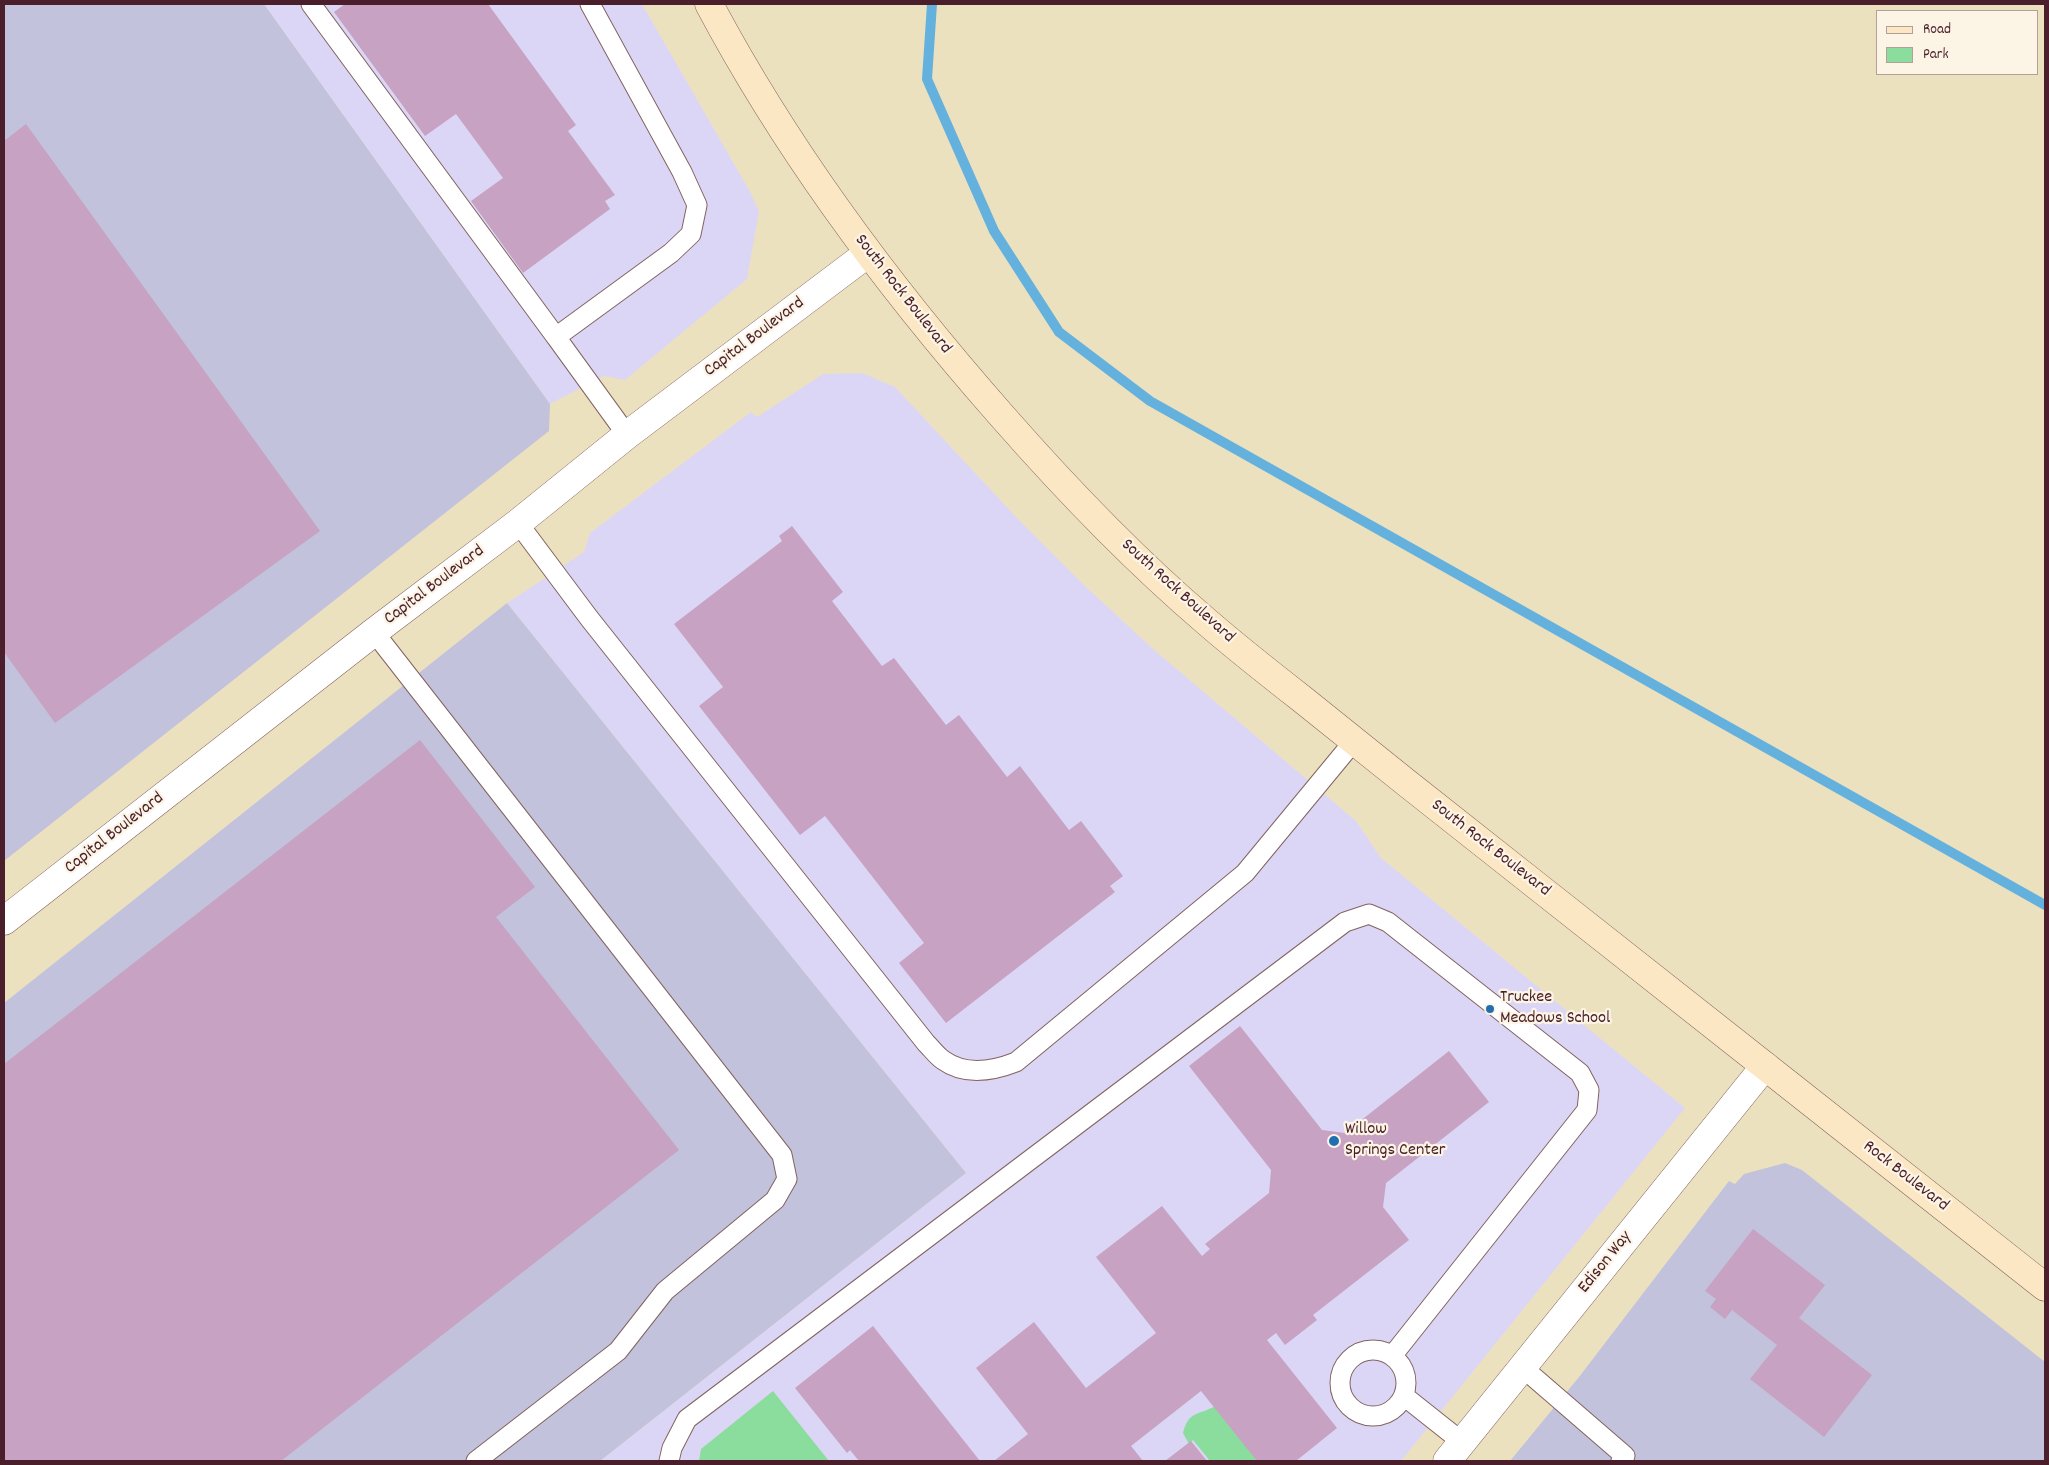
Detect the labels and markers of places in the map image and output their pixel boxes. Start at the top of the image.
place label: Truckee Meadows School [1500,988,1610,1030]
marker: Truckee Meadows School [1484,1003,1496,1015]
place label: Willow Springs Center [1345,1120,1445,1162]
marker: Willow Springs Center [1327,1134,1341,1148]

